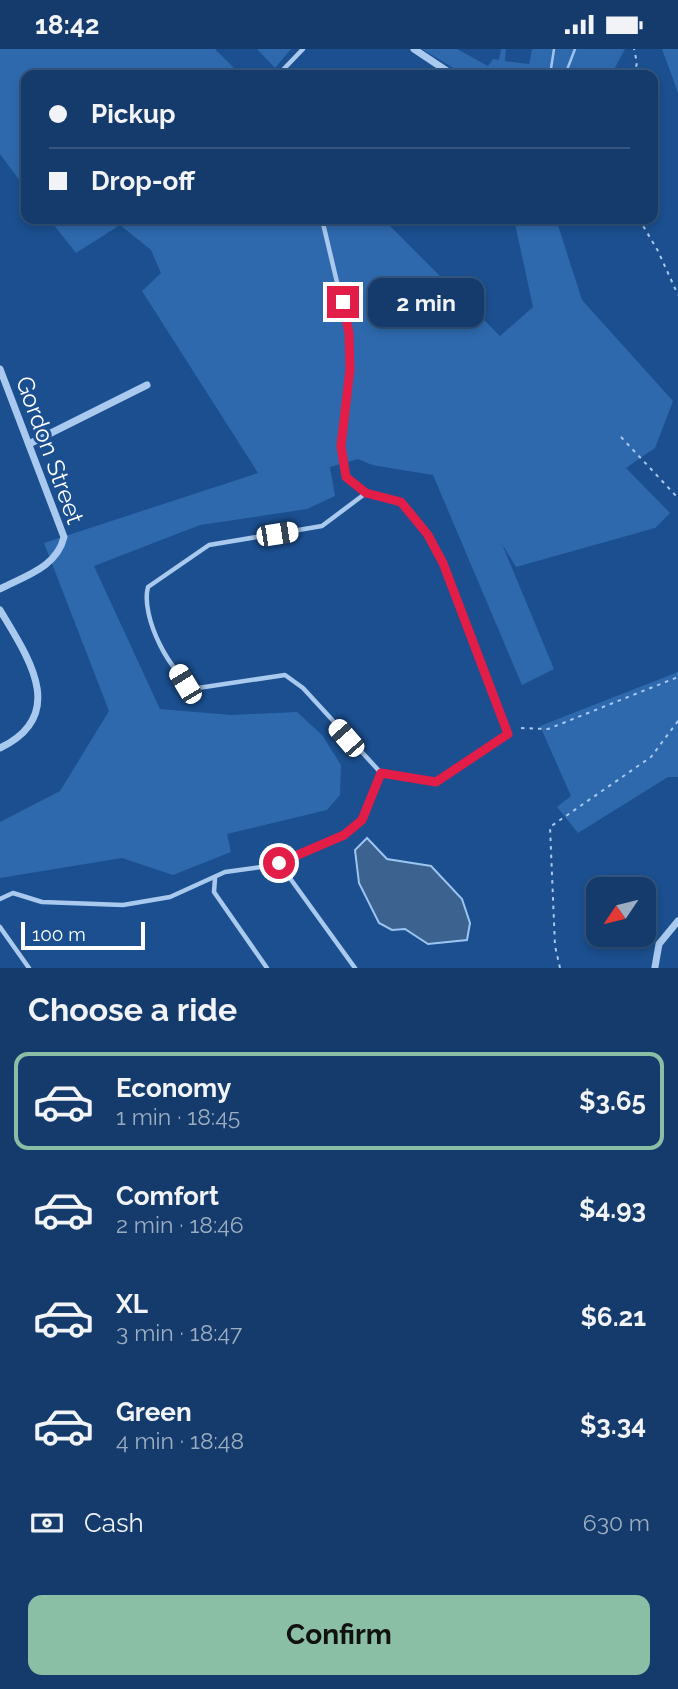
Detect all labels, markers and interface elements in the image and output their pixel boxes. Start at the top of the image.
text: 18:42 [35,10,99,40]
text: Pickup [91,99,176,129]
text: Drop-off [91,166,195,196]
callout: 2 min [368,278,483,327]
route end [327,286,359,318]
text: 2 min [396,289,456,316]
street label: Gordon Street [10,372,90,528]
car [255,520,300,548]
car [166,661,205,707]
car [325,715,368,761]
route start [263,847,295,879]
north arrow [586,877,656,947]
map controls [586,877,656,947]
scale bar [21,919,145,951]
text: 100 m [32,923,86,945]
text: Choose a ride [28,991,237,1028]
icon: car [32,1070,95,1133]
text: Economy [116,1073,231,1103]
text: $3.65 [579,1086,646,1116]
text: 1 min · 18:45 [116,1103,240,1130]
icon: car [32,1178,95,1241]
text: Comfort [116,1181,219,1211]
text: $4.93 [579,1194,646,1224]
text: 2 min · 18:46 [116,1211,244,1238]
icon: car [32,1286,95,1349]
text: XL [116,1289,148,1319]
text: $6.21 [580,1302,646,1332]
text: 3 min · 18:47 [116,1319,242,1346]
icon: car [32,1394,95,1457]
text: Green [116,1397,192,1427]
text: $3.34 [580,1410,646,1440]
text: 4 min · 18:48 [116,1427,244,1454]
icon: cash [28,1504,66,1542]
text: Cash [84,1508,144,1538]
text: 630 m [583,1509,650,1536]
button: Confirm [28,1595,650,1675]

